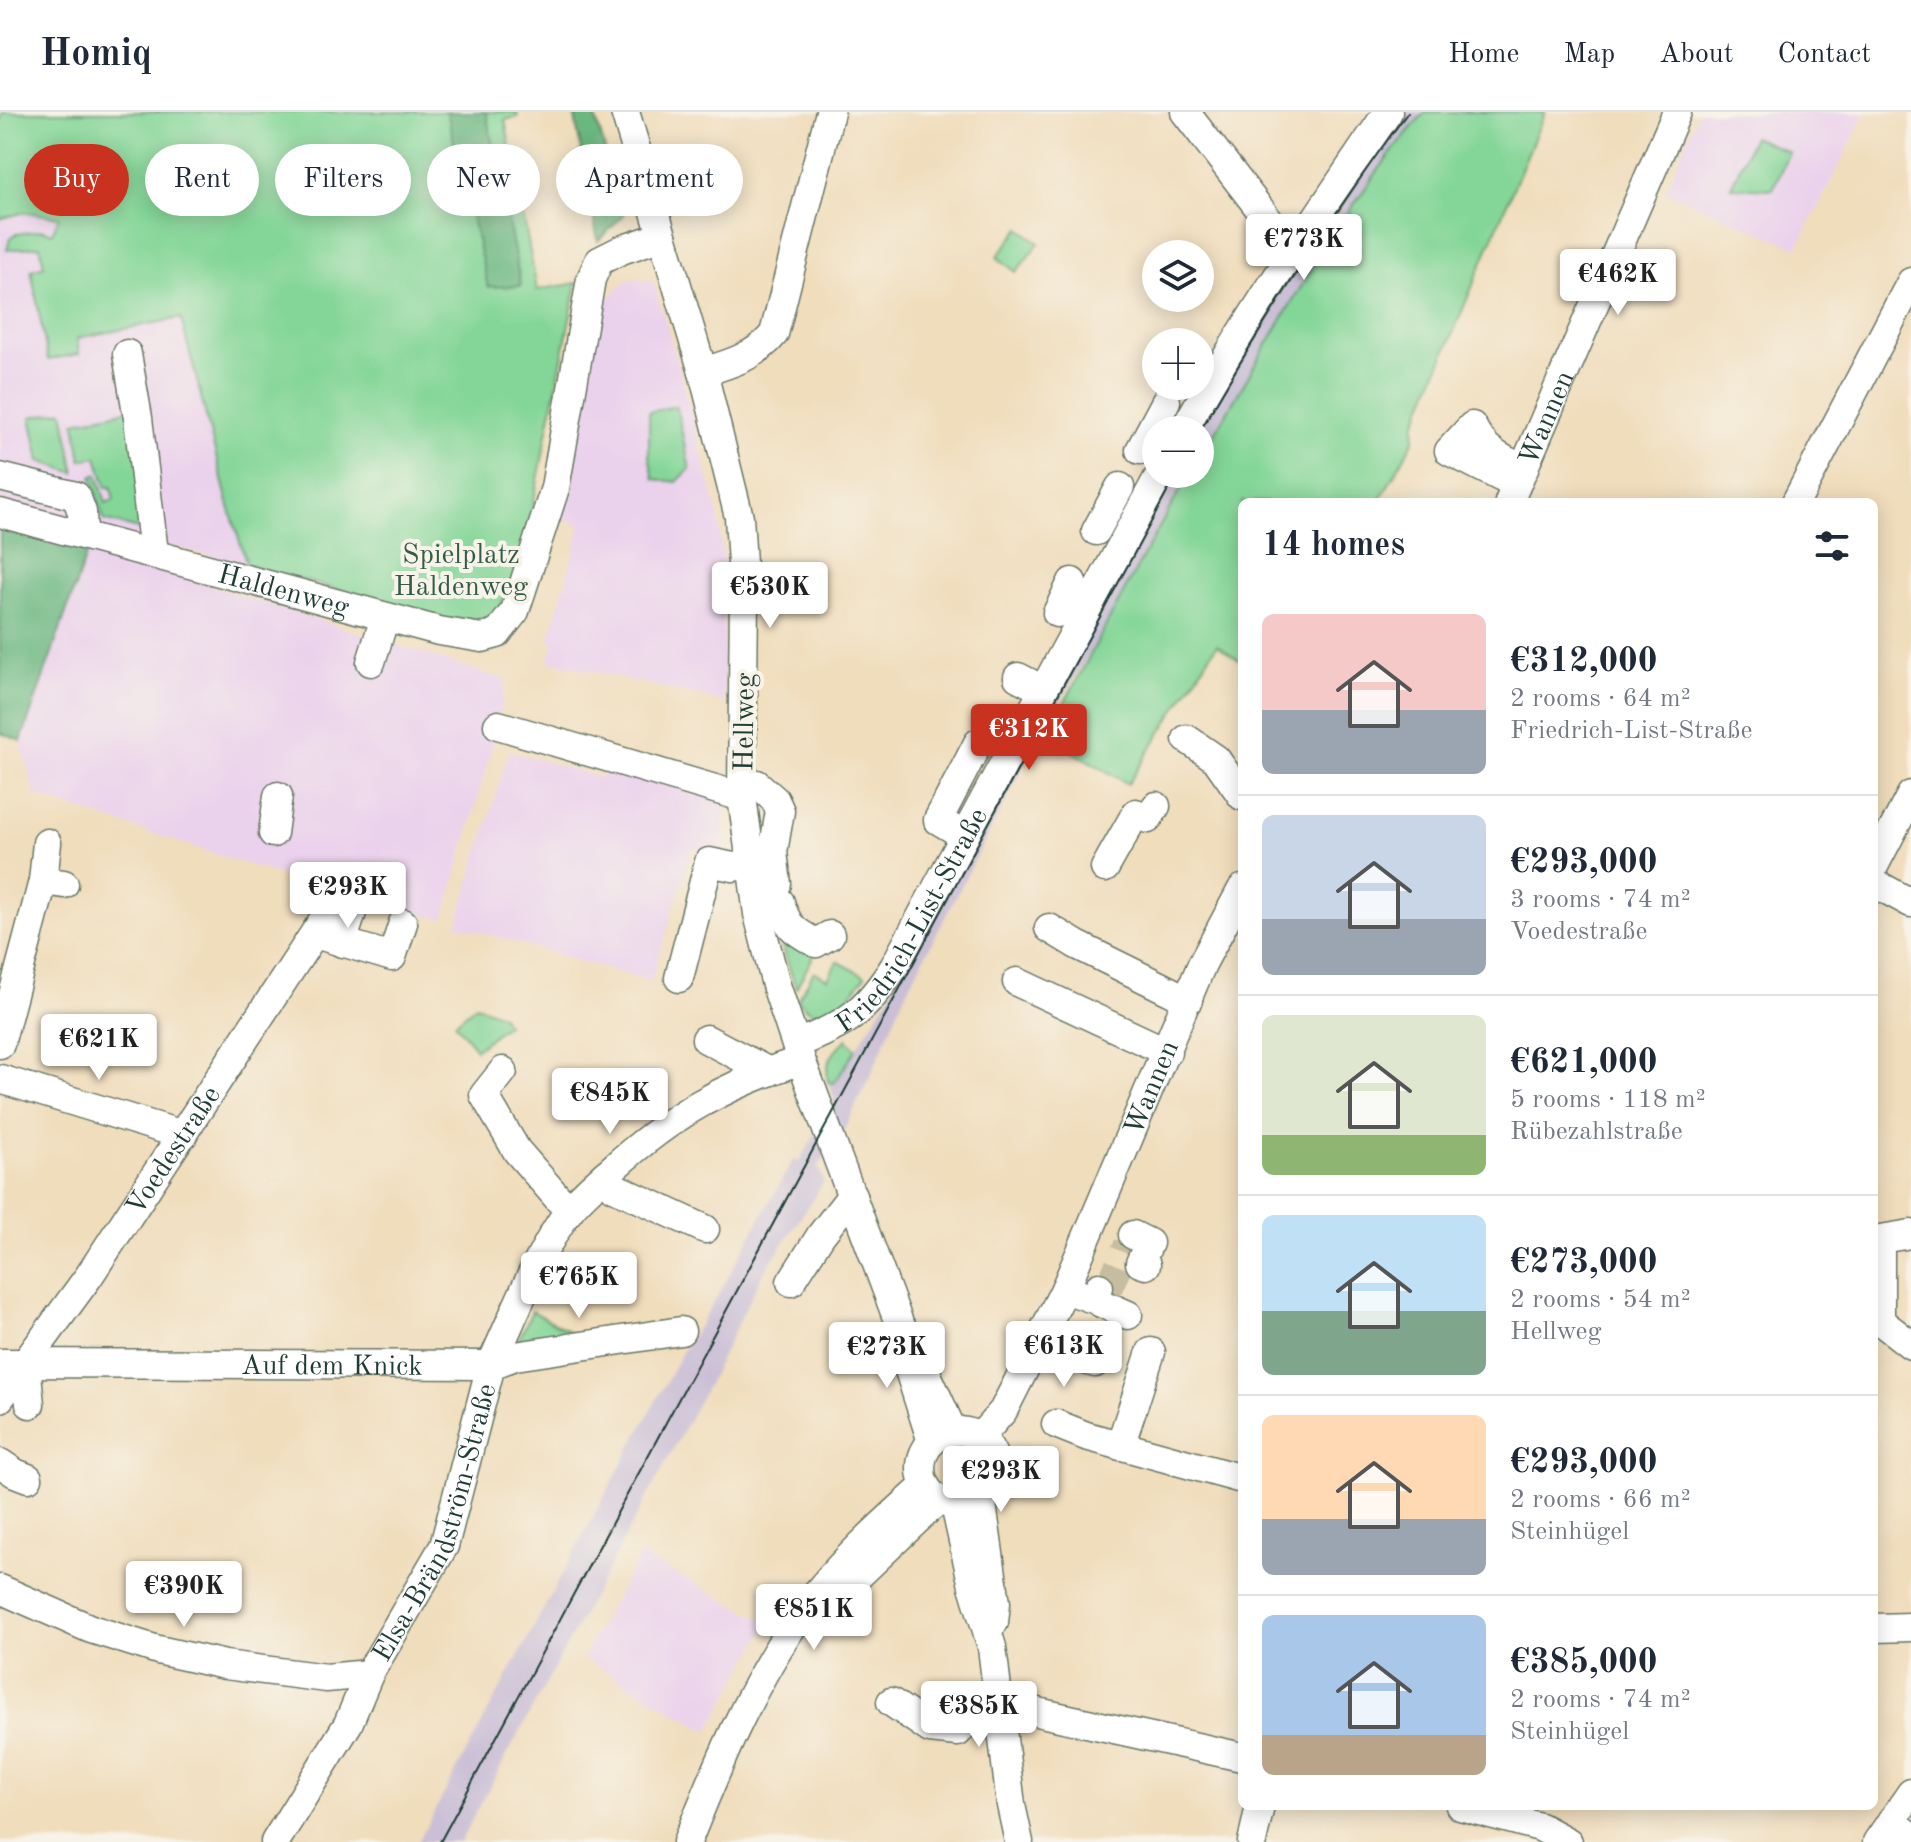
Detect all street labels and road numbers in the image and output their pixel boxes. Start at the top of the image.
street label: Wannen [1516,367,1581,470]
street label: Haldenweg [215,561,352,623]
street label: Hellweg [731,673,761,772]
street label: Friedrich-List-Straße [832,804,994,1040]
street label: Wannen [1121,1037,1185,1140]
street label: Voedestraße [122,1082,227,1221]
street label: Auf dem Knick [241,1353,423,1382]
street label: Elsa-Brändström-Straße [369,1381,503,1667]

